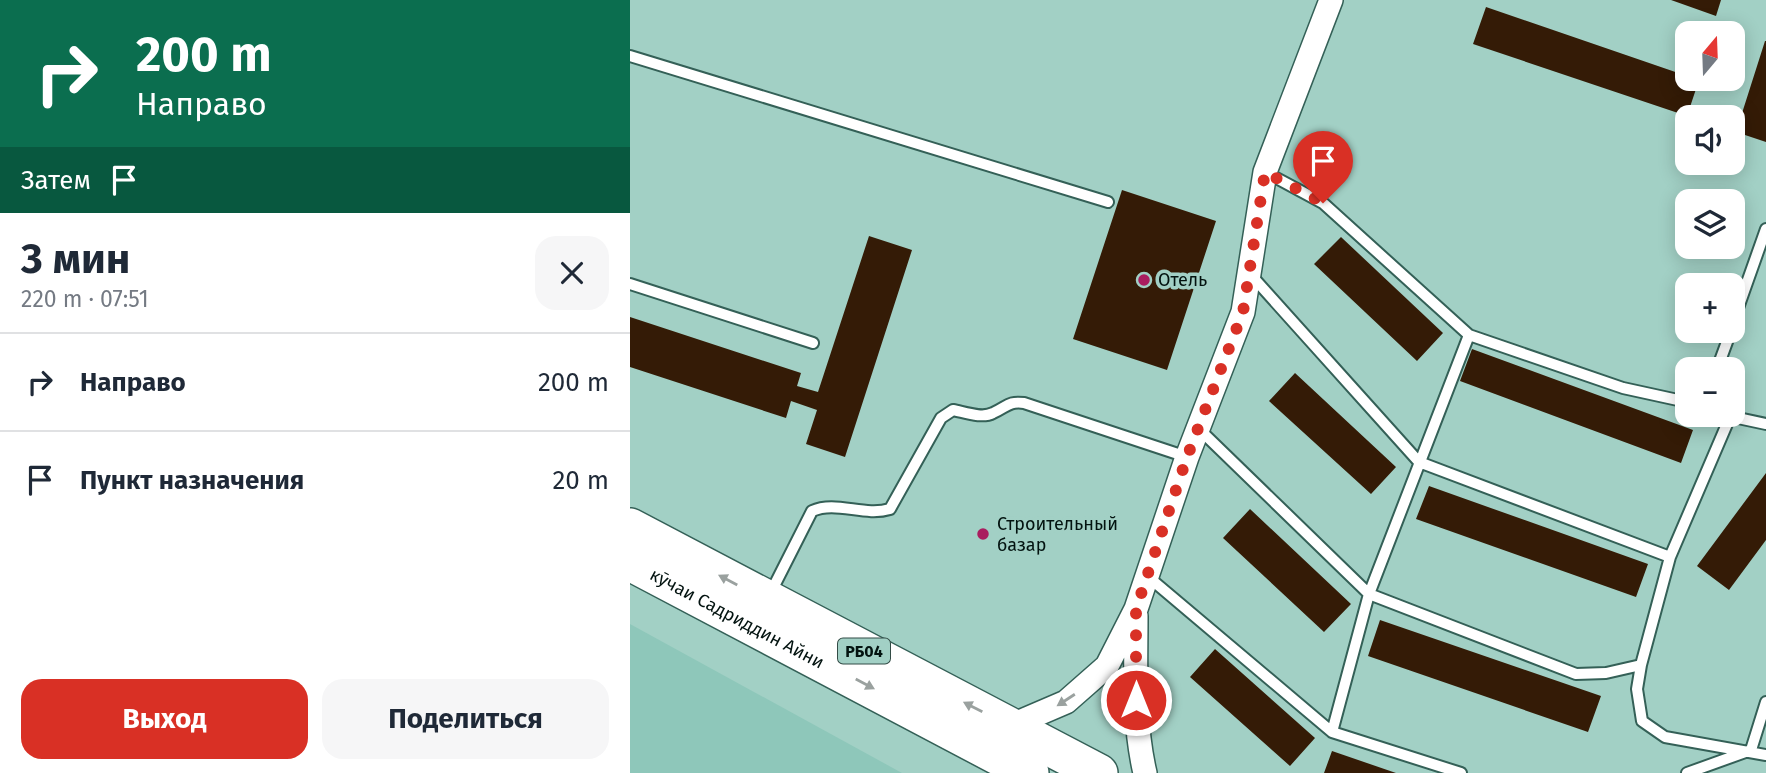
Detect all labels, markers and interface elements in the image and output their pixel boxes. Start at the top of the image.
north arrow [1675,21,1745,91]
map controls [1675,21,1745,427]
text: 200 m [136,25,272,84]
icon: right [21,28,112,119]
text: Направо [136,85,267,123]
button: sound [1675,105,1745,175]
pin [1293,131,1353,203]
icon: arrive [1304,142,1342,180]
icon: arrive [105,161,143,199]
text: Затем [21,165,91,196]
button: layers [1675,189,1745,259]
text: 3 мин [21,234,130,284]
button: close [535,236,609,310]
place label: Отель [1158,269,1207,291]
marker: Отель [1136,272,1152,288]
button: + [1675,273,1745,343]
text: 220 m · 07:51 [21,285,149,313]
button: − [1675,357,1745,427]
icon: right [21,363,59,401]
text: Направо [80,367,186,398]
text: 200 m [538,367,609,398]
icon: arrive [21,461,59,499]
text: Пункт назначения [80,465,304,496]
text: 20 m [552,465,609,496]
place label: Строительный базар [997,513,1118,556]
marker: Строительный базар [975,526,991,542]
street label: кӯчаи Садриддин Айни [646,563,828,673]
one-way arrow [718,574,738,585]
road number: РБ04 [838,638,890,664]
position arrow [1099,663,1173,737]
one-way arrow [855,678,874,690]
button: Выход [21,679,308,759]
button: Поделиться [322,679,609,759]
one-way arrow [1056,693,1076,706]
one-way arrow [963,702,983,714]

